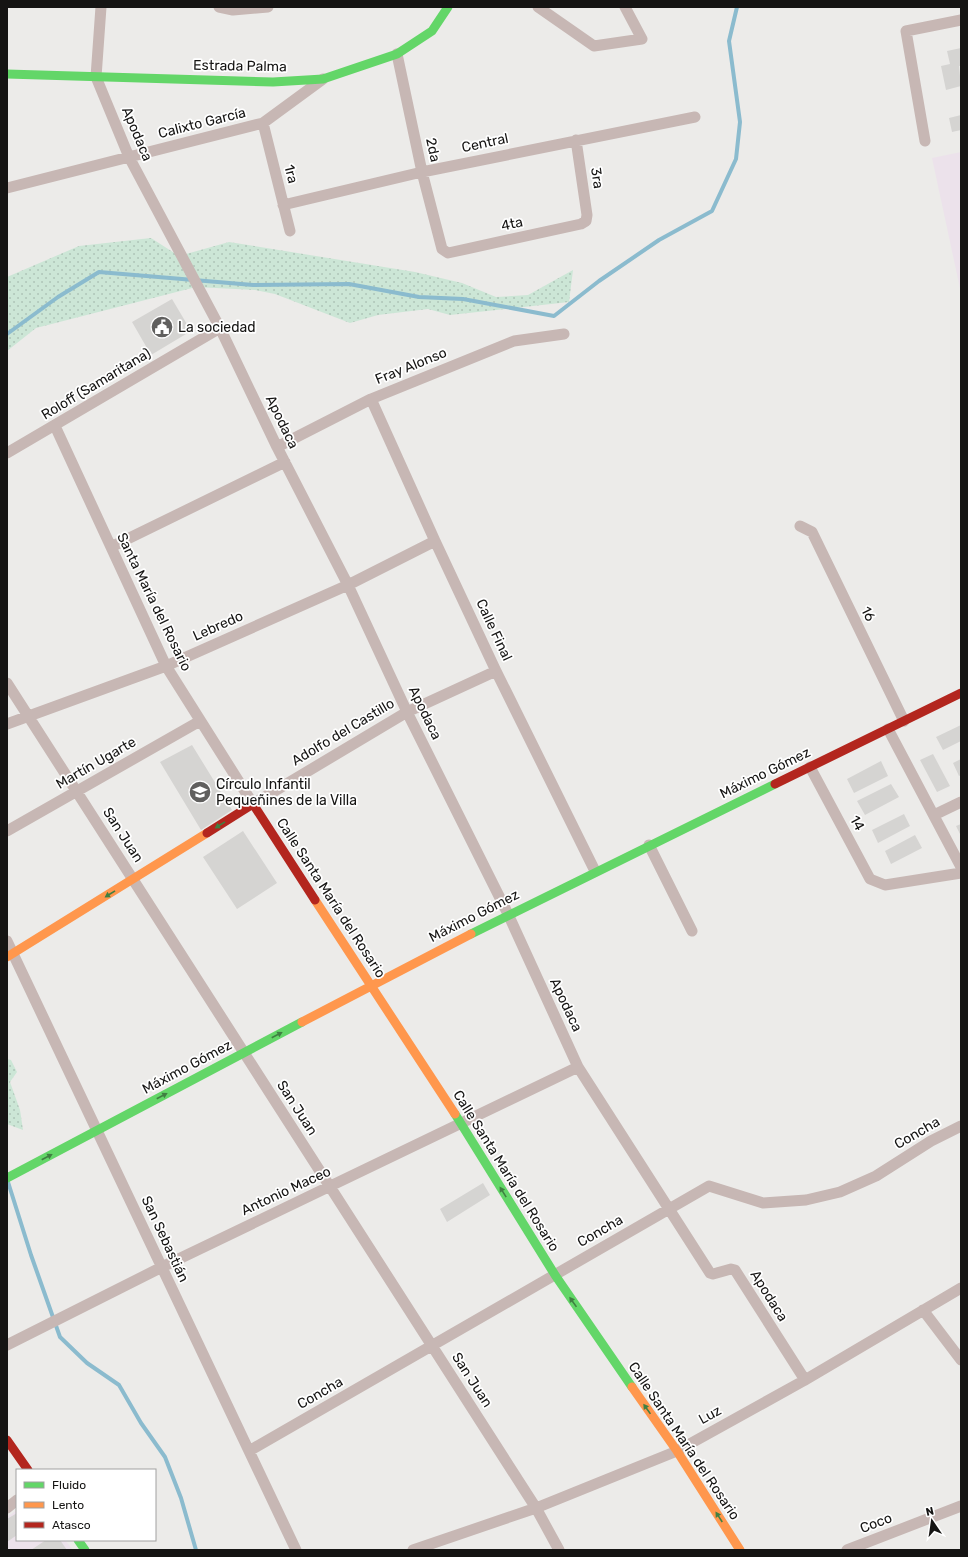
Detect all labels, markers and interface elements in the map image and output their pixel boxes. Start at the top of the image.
street label: Estrada Palma [193,57,287,75]
street label: Apodaca [118,104,156,164]
street label: Calixto García [156,104,248,142]
street label: Central [460,130,510,156]
street label: 2da [422,136,444,164]
street label: 1ra [280,163,302,185]
street label: 3ra [587,166,607,190]
street label: 4ta [500,213,524,235]
public building icon: La sociedad [149,314,175,340]
place label: La sociedad [178,319,256,336]
street label: Fray Alonso [373,344,449,388]
street label: Roloff (Samaritana) [38,345,154,423]
street label: Apodaca [262,393,302,451]
street label: Santa María del Rosario [113,530,195,674]
street label: Calle Final [472,596,516,664]
street label: 16 [857,604,879,624]
street label: Lebredo [190,607,246,645]
street label: Apodaca [405,684,445,742]
street label: Adolfo del Castillo [289,695,397,769]
street label: Martín Ugarte [53,733,139,793]
street label: Máximo Gómez [717,744,813,802]
place label: Círculo Infantil Pequeñines de la Villa [216,776,357,809]
school or university icon: Círculo Infantil Pequeñines de la Villa [187,779,213,805]
street label: San Juan [99,804,147,866]
street label: 14 [846,813,868,834]
street label: Calle Santa María del Rosario [273,815,389,981]
one-way arrow [214,821,226,828]
street label: Máximo Gómez [426,886,522,946]
one-way arrow [105,890,115,898]
street label: Apodaca [546,975,586,1035]
one-way arrow [271,1031,283,1038]
street label: Máximo Gómez [139,1036,235,1098]
street label: San Juan [273,1077,321,1139]
street label: Calle Santa María del Rosario [449,1087,563,1255]
one-way arrow [156,1092,168,1099]
street label: Concha [891,1113,943,1153]
one-way arrow [42,1154,53,1160]
street label: Antonio Maceo [238,1163,334,1219]
one-way arrow [500,1186,507,1198]
street label: San Sebastián [138,1193,192,1285]
street label: Concha [574,1211,626,1251]
street label: Apodaca [747,1267,791,1325]
one-way arrow [569,1297,577,1307]
street label: San Juan [448,1349,496,1411]
street label: Calle Santa María del Rosario [625,1359,743,1523]
street label: Concha [294,1373,346,1413]
street label: Luz [696,1402,724,1428]
one-way arrow [643,1404,651,1414]
legend [16,1469,156,1541]
text: Fluido [52,1478,86,1492]
text: Lento [52,1498,84,1512]
north arrow [912,1501,952,1541]
text: N [925,1505,935,1519]
street label: Coco [857,1509,895,1537]
one-way arrow [715,1512,723,1522]
text: Atasco [52,1518,91,1532]

